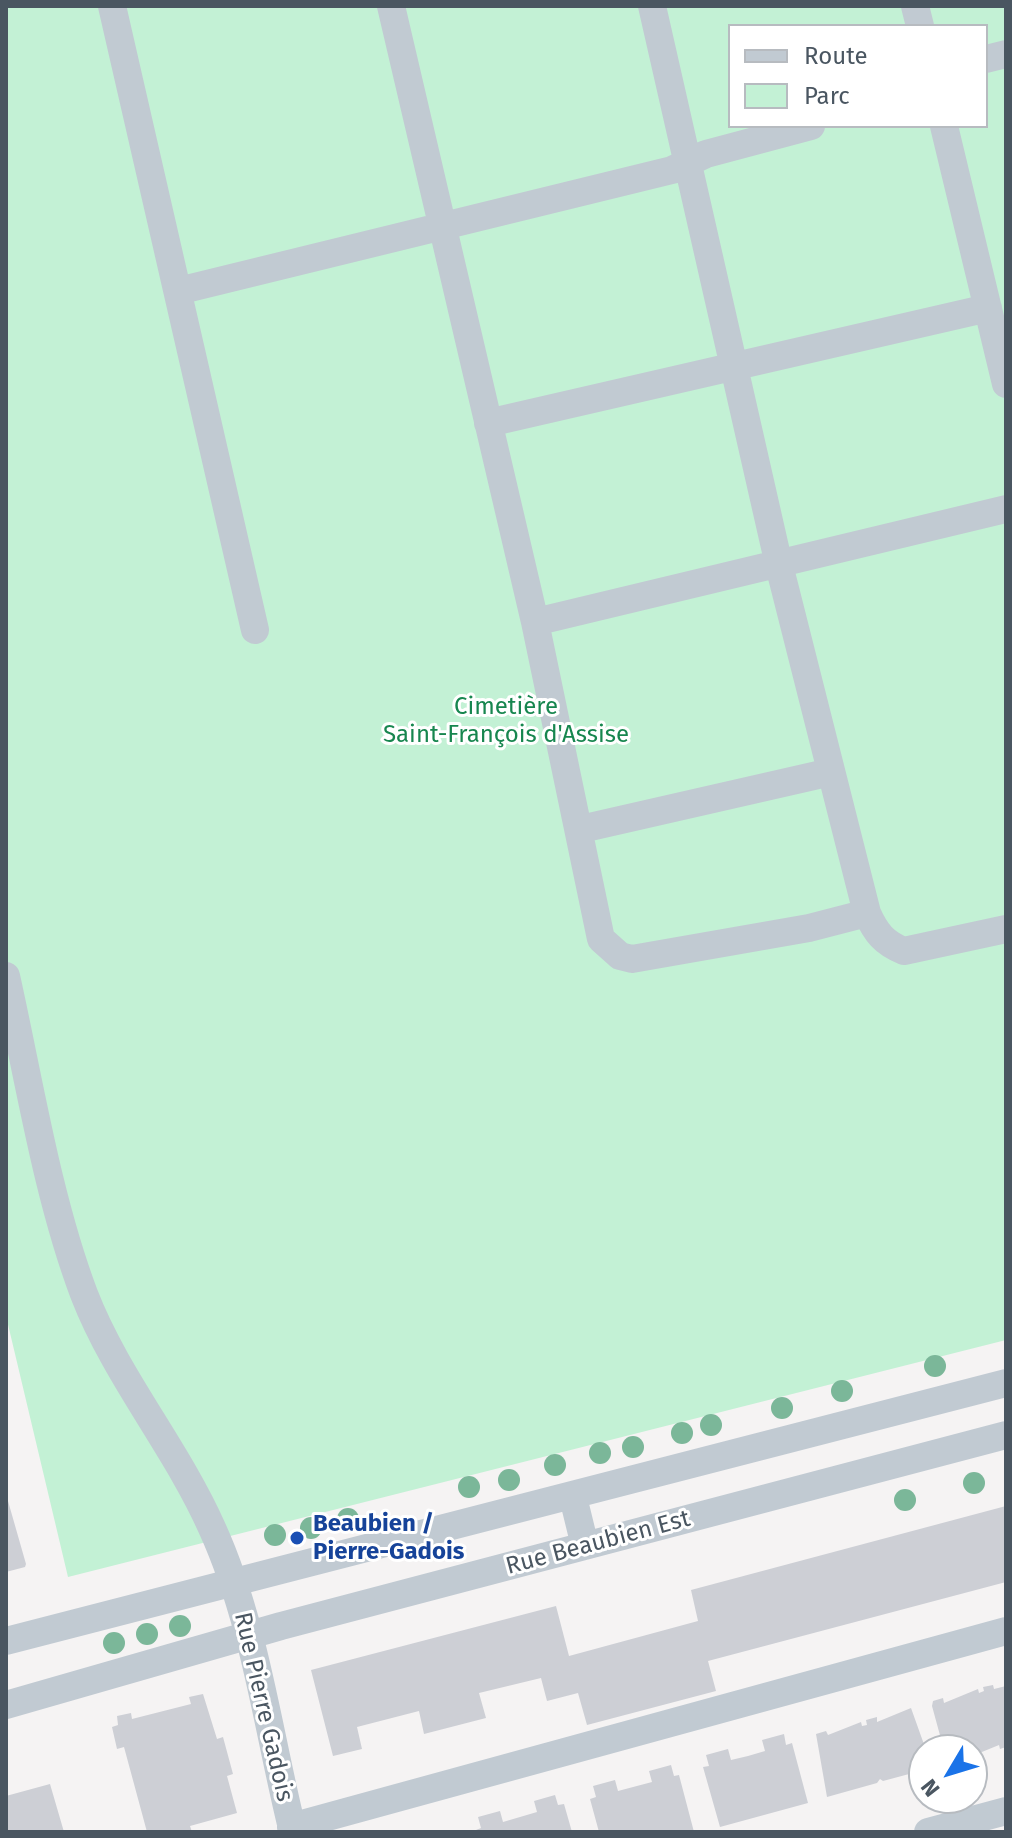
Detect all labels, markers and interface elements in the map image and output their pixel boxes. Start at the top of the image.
legend [728,24,988,128]
text: Route [804,42,868,70]
text: Parc [804,82,850,110]
park label: Cimetière Saint-François d'Assise [383,693,629,749]
street label: Rue Beaubien Est [503,1505,693,1581]
place label: Beaubien / Pierre-Gadois [313,1510,464,1566]
marker: Beaubien / Pierre-Gadois [288,1529,306,1547]
street label: Rue Pierre Gadois [227,1609,299,1805]
north arrow [908,1734,988,1814]
text: N [915,1774,945,1802]

